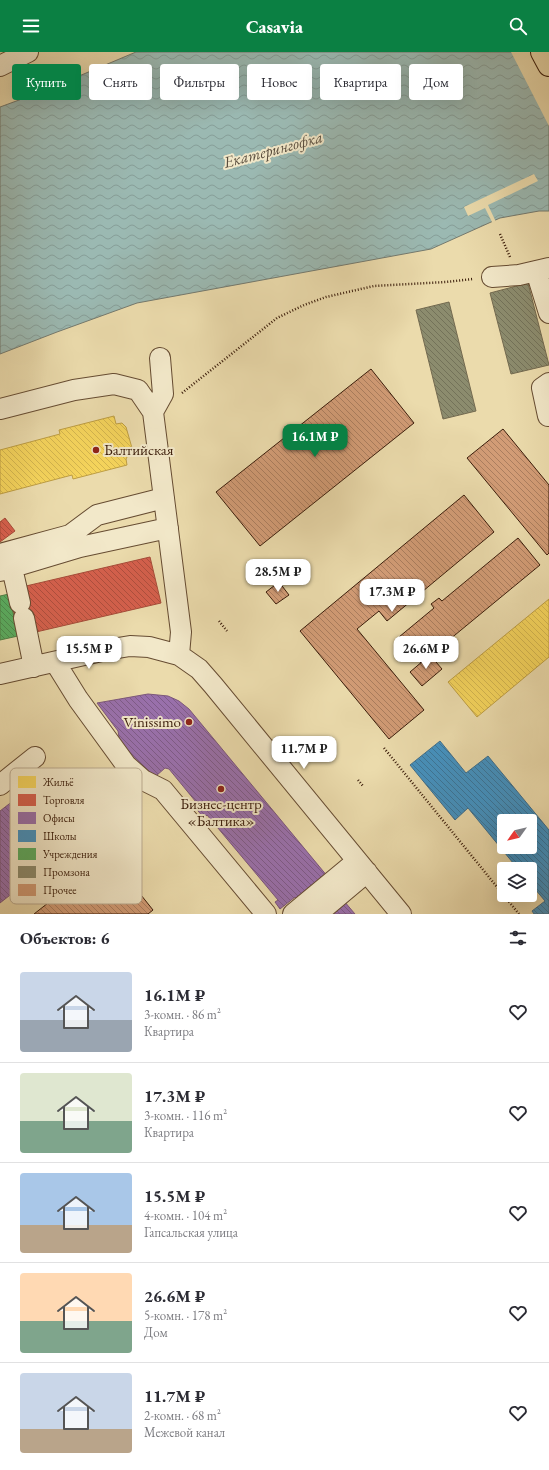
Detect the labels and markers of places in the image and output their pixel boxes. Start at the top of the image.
pin: 16.1M ₽ [278,424,352,458]
place label: Балтийская [104,440,174,459]
marker: Балтийская [91,445,101,455]
pin: 28.5M ₽ [241,559,315,593]
pin: 17.3M ₽ [355,579,429,613]
pin: 15.5M ₽ [52,636,126,670]
pin: 26.6M ₽ [389,636,463,670]
place label: Vinissimo [123,712,181,731]
marker: Vinissimo [184,717,194,727]
pin: 11.7M ₽ [267,736,341,770]
marker: Бизнес-центр «Балтика» [216,784,226,794]
place label: Бизнес-центр «Балтика» [180,794,262,830]

